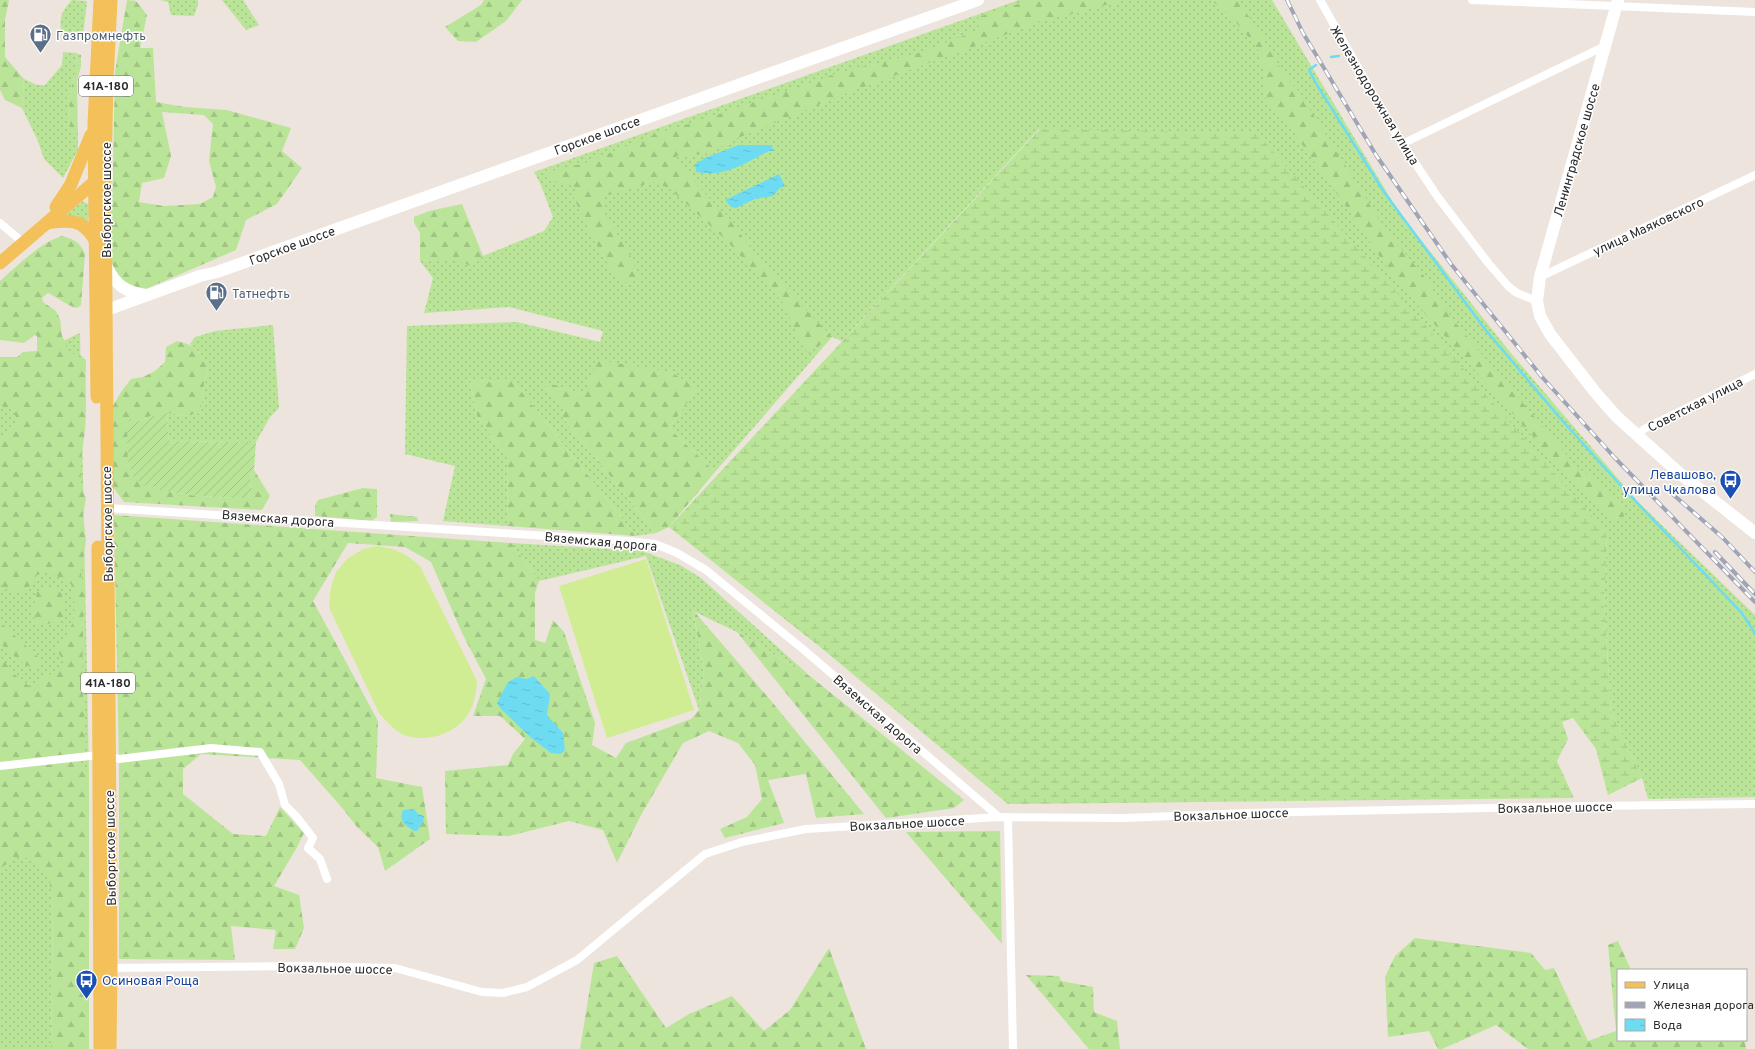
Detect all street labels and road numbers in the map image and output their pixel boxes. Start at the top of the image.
street label: Железнодорожная улица [1325,23,1421,169]
road number: 41А-180 [79,76,133,96]
street label: Ленинградское шоссе [1551,82,1605,219]
street label: Горское шоссе [553,114,643,160]
street label: Выборгское шоссе [100,142,116,258]
street label: улица Маяковского [1591,195,1707,261]
street label: Горское шоссе [248,224,338,270]
street label: Советская улица [1646,375,1746,437]
street label: Выборгское шоссе [100,466,118,582]
street label: Вяземская дорога [221,508,335,532]
street label: Вяземская дорога [544,530,658,556]
street label: Вяземская дорога [829,672,925,759]
road number: 41А-180 [81,673,135,693]
street label: Выборгское шоссе [103,790,121,906]
street label: Вокзальное шоссе [1497,800,1613,818]
street label: Вокзальное шоссе [1173,806,1289,826]
street label: Вокзальное шоссе [849,814,965,836]
street label: Вокзальное шоссе [277,961,393,979]

